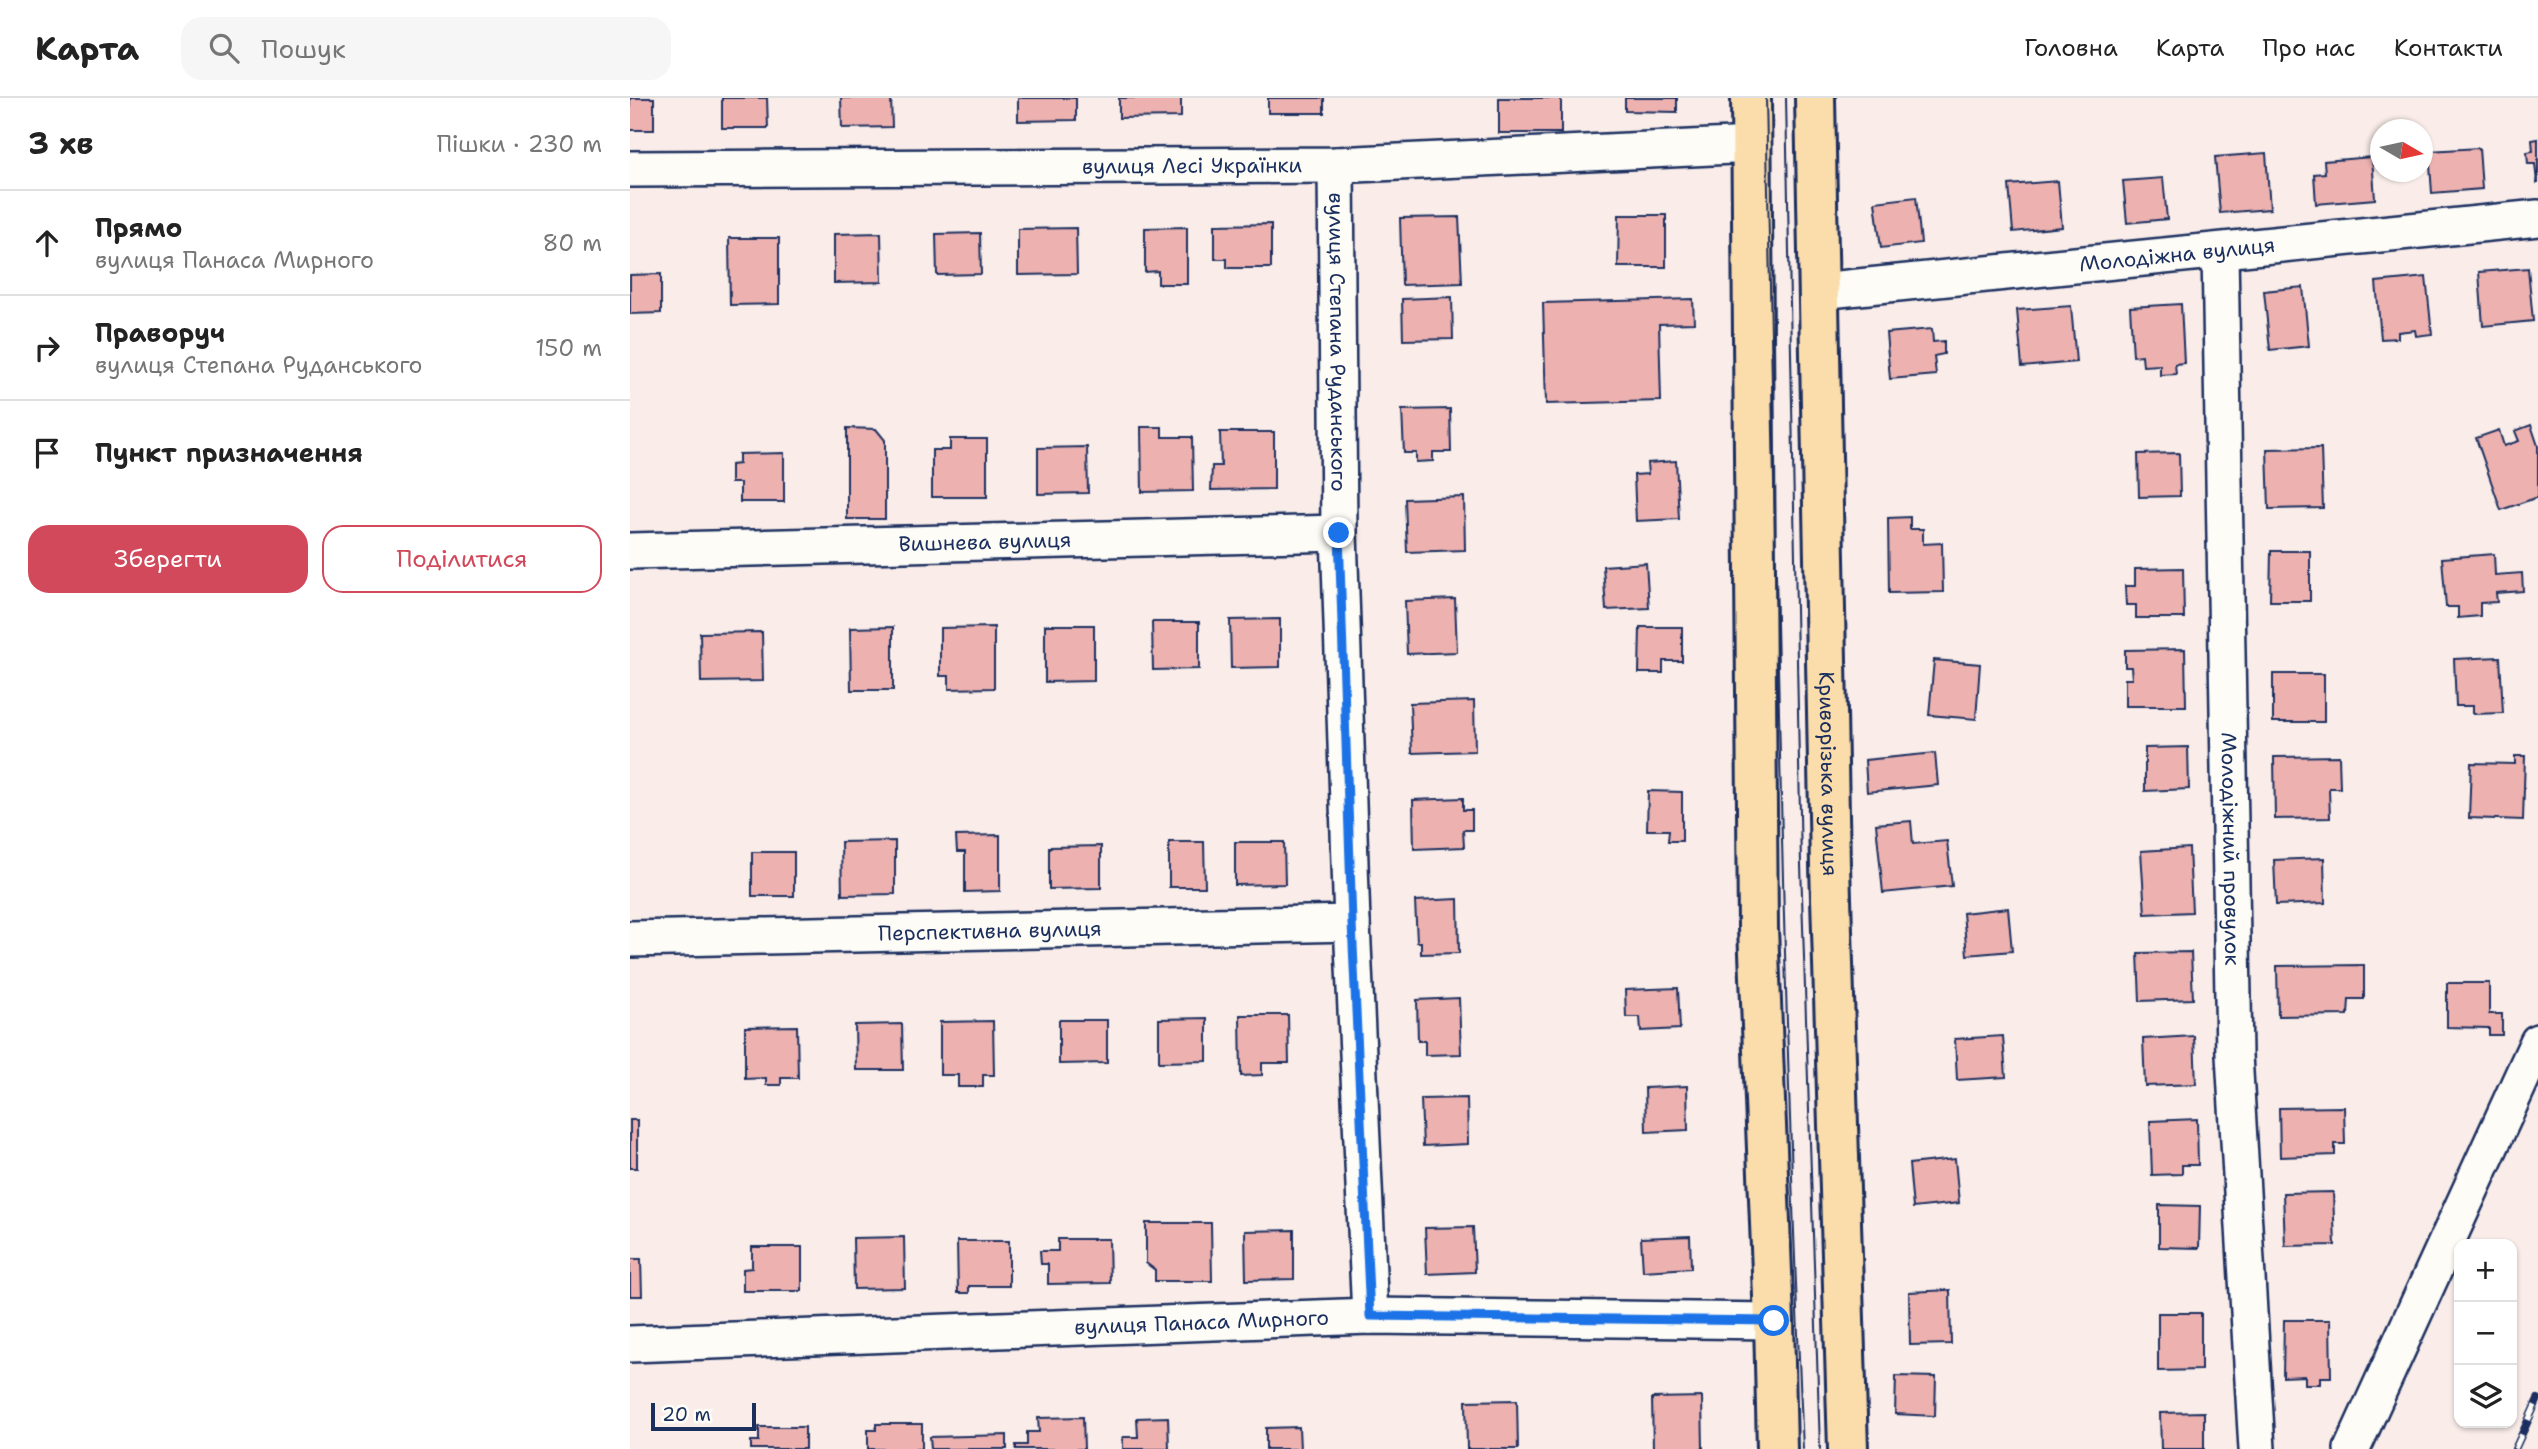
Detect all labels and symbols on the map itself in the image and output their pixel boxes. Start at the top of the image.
north arrow [2370,119,2433,182]
street label: вулиця Лесі Українки [1082,151,1302,180]
street label: вулиця Степана Руданського [1322,192,1353,492]
street label: Молодіжна вулиця [2078,231,2276,279]
route end [1323,517,1354,548]
street label: Вишнева вулиця [898,526,1072,558]
street label: Криворізька вулиця [1812,671,1844,877]
street label: Молодіжний провулок [2214,732,2246,966]
street label: Перспективна вулиця [878,915,1102,947]
street label: вулиця Панаса Мирного [1074,1304,1329,1341]
route start [1758,1305,1789,1336]
scale bar [651,1400,756,1432]

